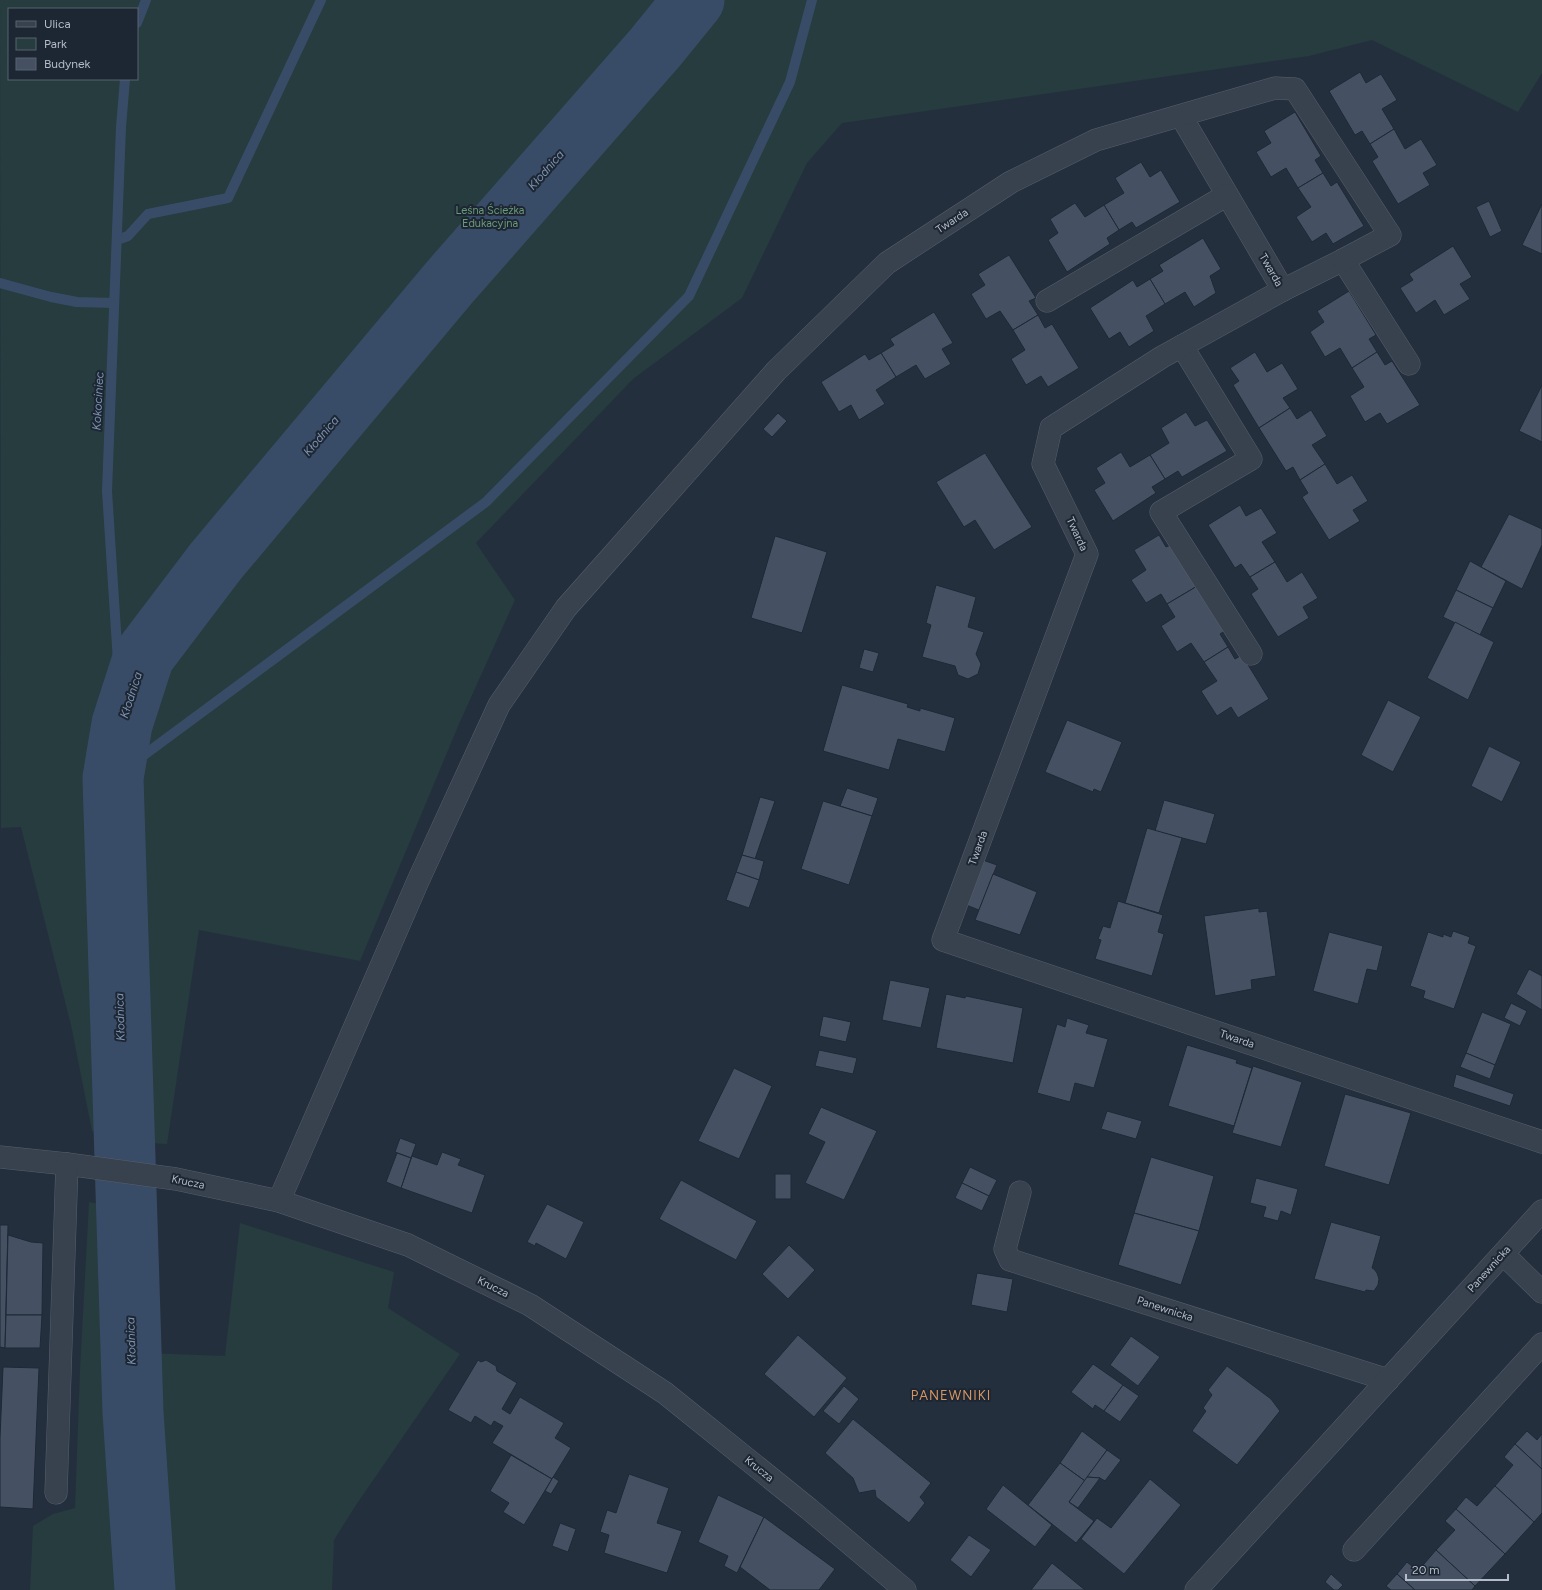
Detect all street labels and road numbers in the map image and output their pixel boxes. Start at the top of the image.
street label: Twarda [933,206,971,236]
street label: Twarda [1256,251,1286,289]
street label: Twarda [1064,515,1090,553]
street label: Twarda [966,829,990,867]
street label: Twarda [1218,1027,1256,1051]
street label: Krucza [170,1172,206,1192]
street label: Panewnicka [1465,1243,1513,1295]
street label: Krucza [475,1274,511,1300]
street label: Panewnicka [1135,1294,1195,1324]
street label: Krucza [742,1453,776,1485]

